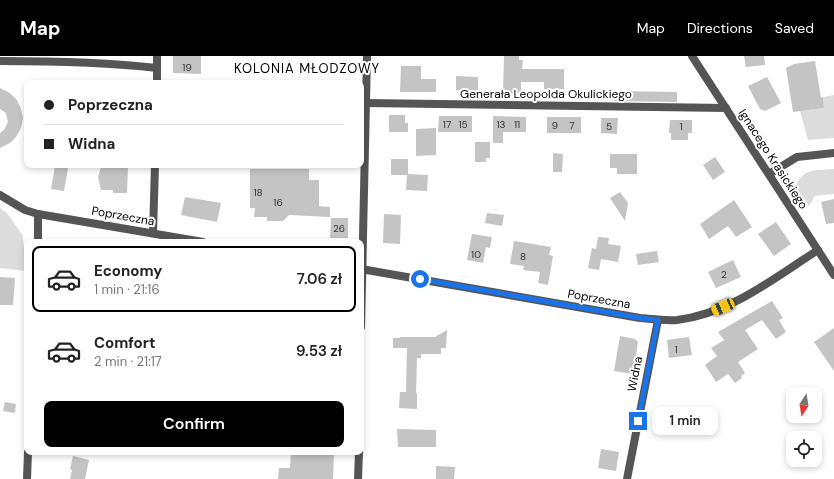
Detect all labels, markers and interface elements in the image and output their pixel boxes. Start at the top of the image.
text: Map [20,16,60,41]
text: Map [637,19,665,37]
text: Directions [687,19,753,37]
text: Saved [775,19,814,37]
district label: KOLONIA MŁODZOWY [234,60,380,77]
house number: 19 [182,61,192,74]
street label: Generała Leopolda Okulickiego [460,86,632,102]
text: Poprzeczna [68,95,153,115]
street label: Ignacego Krasickiego [735,106,811,212]
house number: 17 [443,118,451,131]
house number: 15 [458,118,468,131]
house number: 13 [496,118,506,131]
house number: 11 [514,118,520,131]
house number: 9 [552,119,558,132]
house number: 7 [569,119,575,132]
house number: 5 [606,120,612,133]
house number: 1 [679,120,683,133]
text: Widna [68,134,115,154]
house number: 18 [253,186,263,199]
house number: 16 [273,196,283,209]
street label: Poprzeczna [90,203,156,229]
house number: 26 [333,222,345,235]
house number: 10 [471,248,481,261]
house number: 8 [520,250,526,263]
icon: car [46,261,82,297]
text: Economy [94,261,162,281]
house number: 2 [721,268,727,281]
text: 7.06 zł [297,269,342,289]
route start [411,270,429,288]
text: 1 min · 21:16 [94,281,160,298]
street label: Poprzeczna [566,286,632,312]
car [710,297,736,317]
icon: car [46,333,82,369]
text: Comfort [94,333,155,353]
text: 9.53 zł [296,341,342,361]
house number: 1 [674,343,678,356]
text: 2 min · 21:17 [94,353,162,370]
street label: Widna [624,355,646,393]
north arrow [786,387,822,423]
map controls [786,387,822,467]
button: Confirm [44,401,344,447]
callout: 1 min [652,407,718,435]
route end [629,412,647,430]
text: 1 min [669,412,701,429]
button: locate [786,431,822,467]

